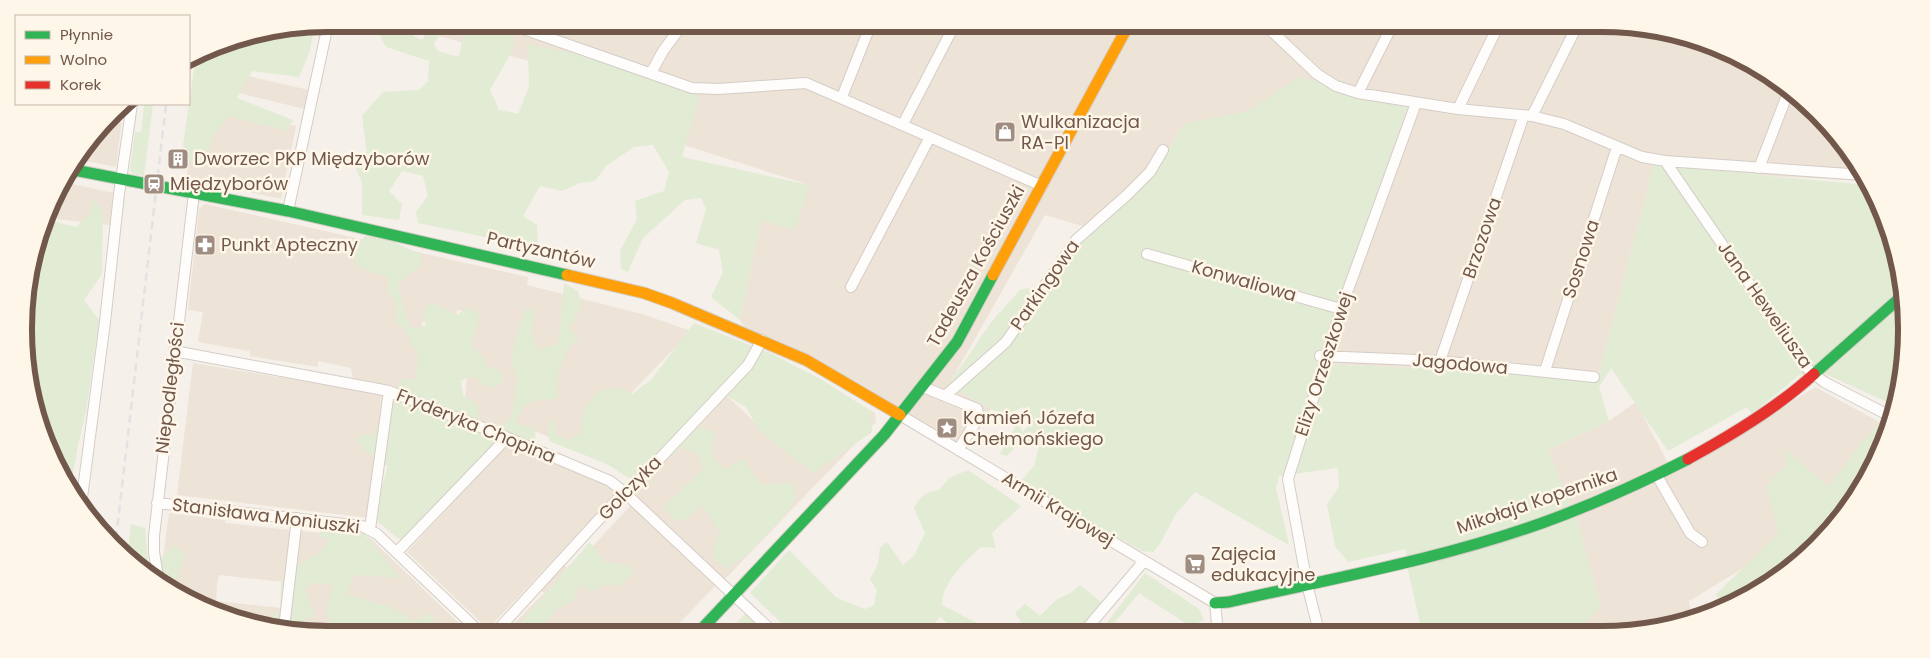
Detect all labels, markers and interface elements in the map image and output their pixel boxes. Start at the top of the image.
legend [15,15,190,105]
text: Płynnie [60,24,113,45]
text: Wolno [60,49,107,70]
text: Korek [60,74,101,95]
place label: Wulkanizacja RA-PI [1021,109,1140,155]
shop icon: Wulkanizacja RA-PI [993,120,1017,144]
place label: Dworzec PKP Międzyborów [194,146,430,171]
building icon: Dworzec PKP Międzyborów [166,147,190,171]
place label: Międzyborów [170,171,288,196]
station icon: Międzyborów [142,172,166,196]
street label: Tadeusza Kościuszki [921,180,1030,351]
street label: Brzozowa [1456,194,1507,282]
street label: Sosnowa [1556,216,1605,301]
street label: Partyzantów [484,225,598,274]
place label: Punkt Apteczny [221,232,358,257]
pharmacy icon: Punkt Apteczny [193,233,217,257]
street label: Parkingowa [1004,234,1085,335]
street label: Jana Heweliusza [1712,236,1819,373]
street label: Konwaliowa [1189,254,1300,307]
street label: Elizy Orzeszkowej [1288,289,1359,439]
street label: Niepodległości [149,321,190,455]
street label: Jagodowa [1411,347,1509,380]
street label: Fryderyka Chopina [393,382,559,469]
place label: Kamień Józefa Chełmońskiego [963,405,1104,451]
place icon: Kamień Józefa Chełmońskiego [935,416,959,440]
street label: Golczyka [593,450,667,525]
street label: Mikołaja Kopernika [1453,461,1621,540]
street label: Armii Krajowej [997,465,1119,552]
street label: Stanisława Moniuszki [171,492,361,539]
place label: Zajęcia edukacyjne [1211,541,1316,587]
supermarket icon: Zajęcia edukacyjne [1183,552,1207,576]

